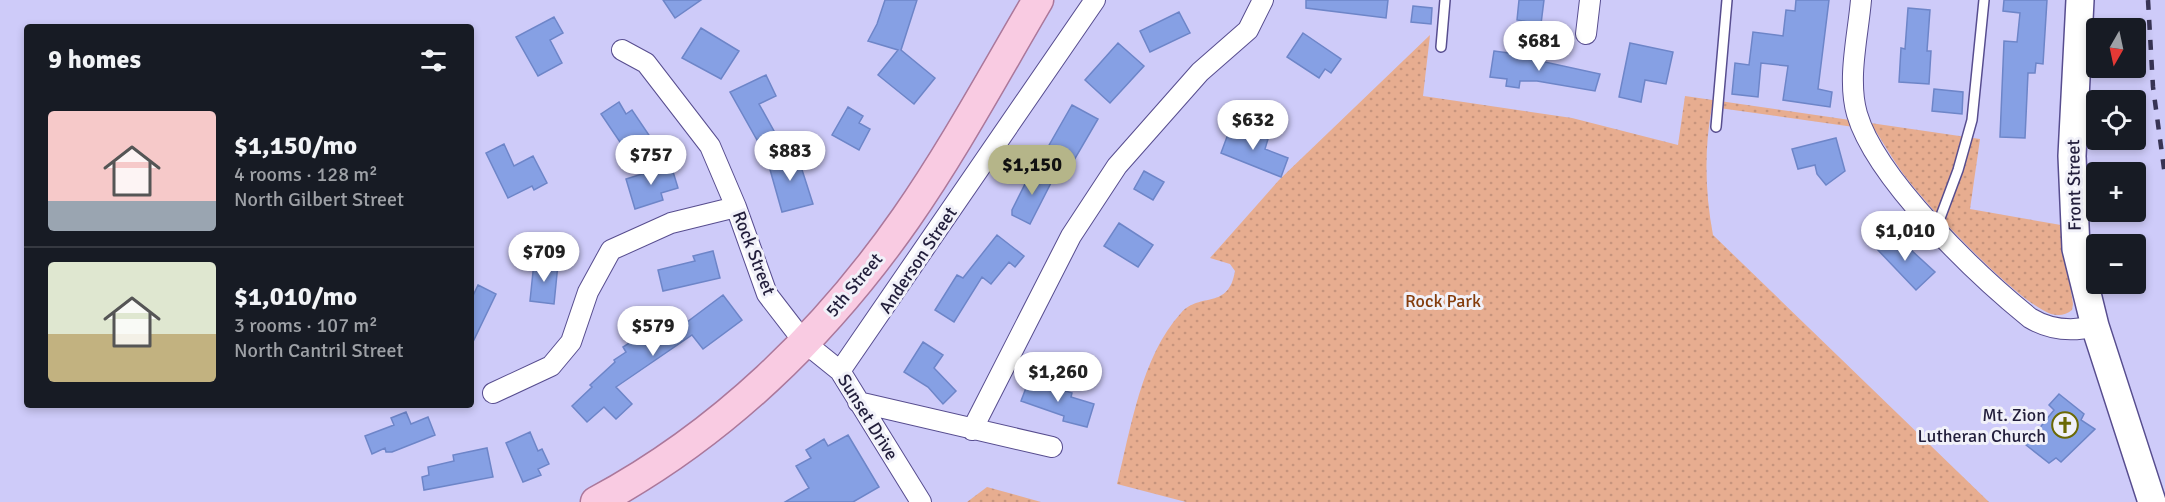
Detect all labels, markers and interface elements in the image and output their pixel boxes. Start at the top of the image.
north arrow [2086,18,2146,78]
map controls [2086,18,2146,294]
pin: $681 [1503,21,1575,72]
text: $681 [1517,28,1561,53]
text: 9 homes [48,44,141,76]
icon: filters [417,44,450,77]
button: locate [2086,90,2146,150]
pin: $632 [1217,100,1289,151]
text: $632 [1231,107,1275,132]
text: $1,150/mo [234,130,357,162]
pin: $883 [754,131,826,182]
icon: home [96,135,168,207]
pin: $757 [615,135,687,186]
text: $883 [768,138,812,163]
street label: Front Street [2062,139,2086,231]
text: $757 [629,142,673,167]
pin: $1,150 [983,145,1081,196]
text: $1,150 [1002,152,1062,177]
text: 4 rooms · 128 m² [234,162,378,187]
button: + [2086,162,2146,222]
text: North Gilbert Street [234,187,404,212]
street label: Anderson Street [874,202,962,318]
street label: Rock Street [728,208,780,298]
pin: $1,010 [1856,211,1954,262]
text: $1,010 [1875,218,1935,243]
pin: $709 [508,232,580,283]
button: − [2086,234,2146,294]
text: $709 [522,239,566,264]
street label: 5th Street [821,249,887,321]
text: $1,010/mo [234,281,357,313]
icon: home [96,286,168,358]
park label: Rock Park [1405,290,1481,312]
pin: $579 [617,306,689,357]
text: 3 rooms · 107 m² [234,313,378,338]
text: $579 [631,313,675,338]
text: North Cantril Street [234,338,404,363]
pin: $1,260 [1009,352,1107,403]
text: $1,260 [1028,359,1088,384]
street label: Sunset Drive [833,370,903,464]
place label: Mt. Zion Lutheran Church [1918,404,2046,447]
church icon: Mt. Zion Lutheran Church [2050,410,2080,440]

